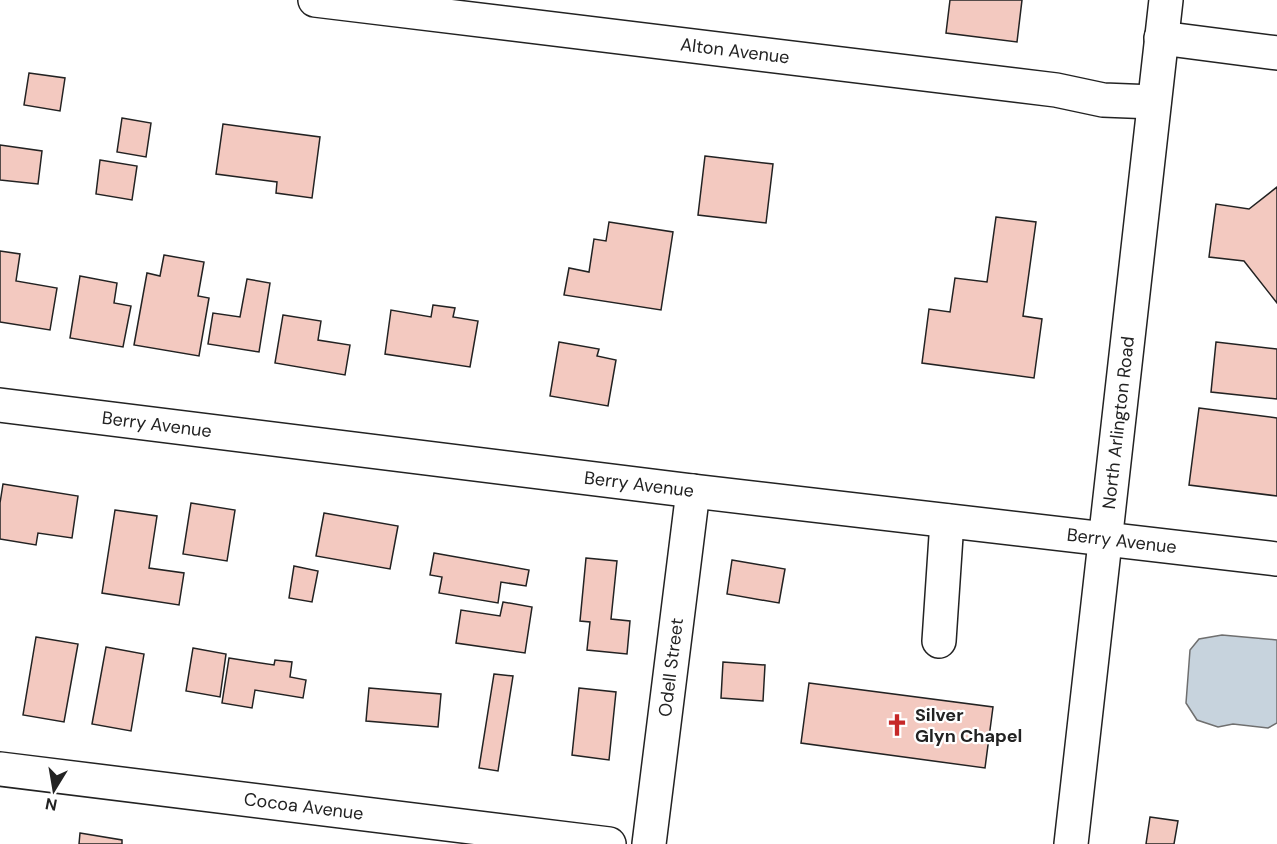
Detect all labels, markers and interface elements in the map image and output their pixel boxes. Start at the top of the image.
street label: Alton Avenue [679,32,791,70]
street label: North Arlington Road [1097,335,1140,510]
street label: Berry Avenue [100,406,213,443]
street label: Berry Avenue [583,466,695,503]
street label: Berry Avenue [1066,523,1178,559]
street label: Odell Street [653,617,689,718]
place label: Silver Glyn Chapel [915,703,1022,748]
church icon: Silver Glyn Chapel [884,712,910,738]
north arrow [24,760,84,820]
street label: Cocoa Avenue [242,787,365,826]
text: N [44,793,59,816]

